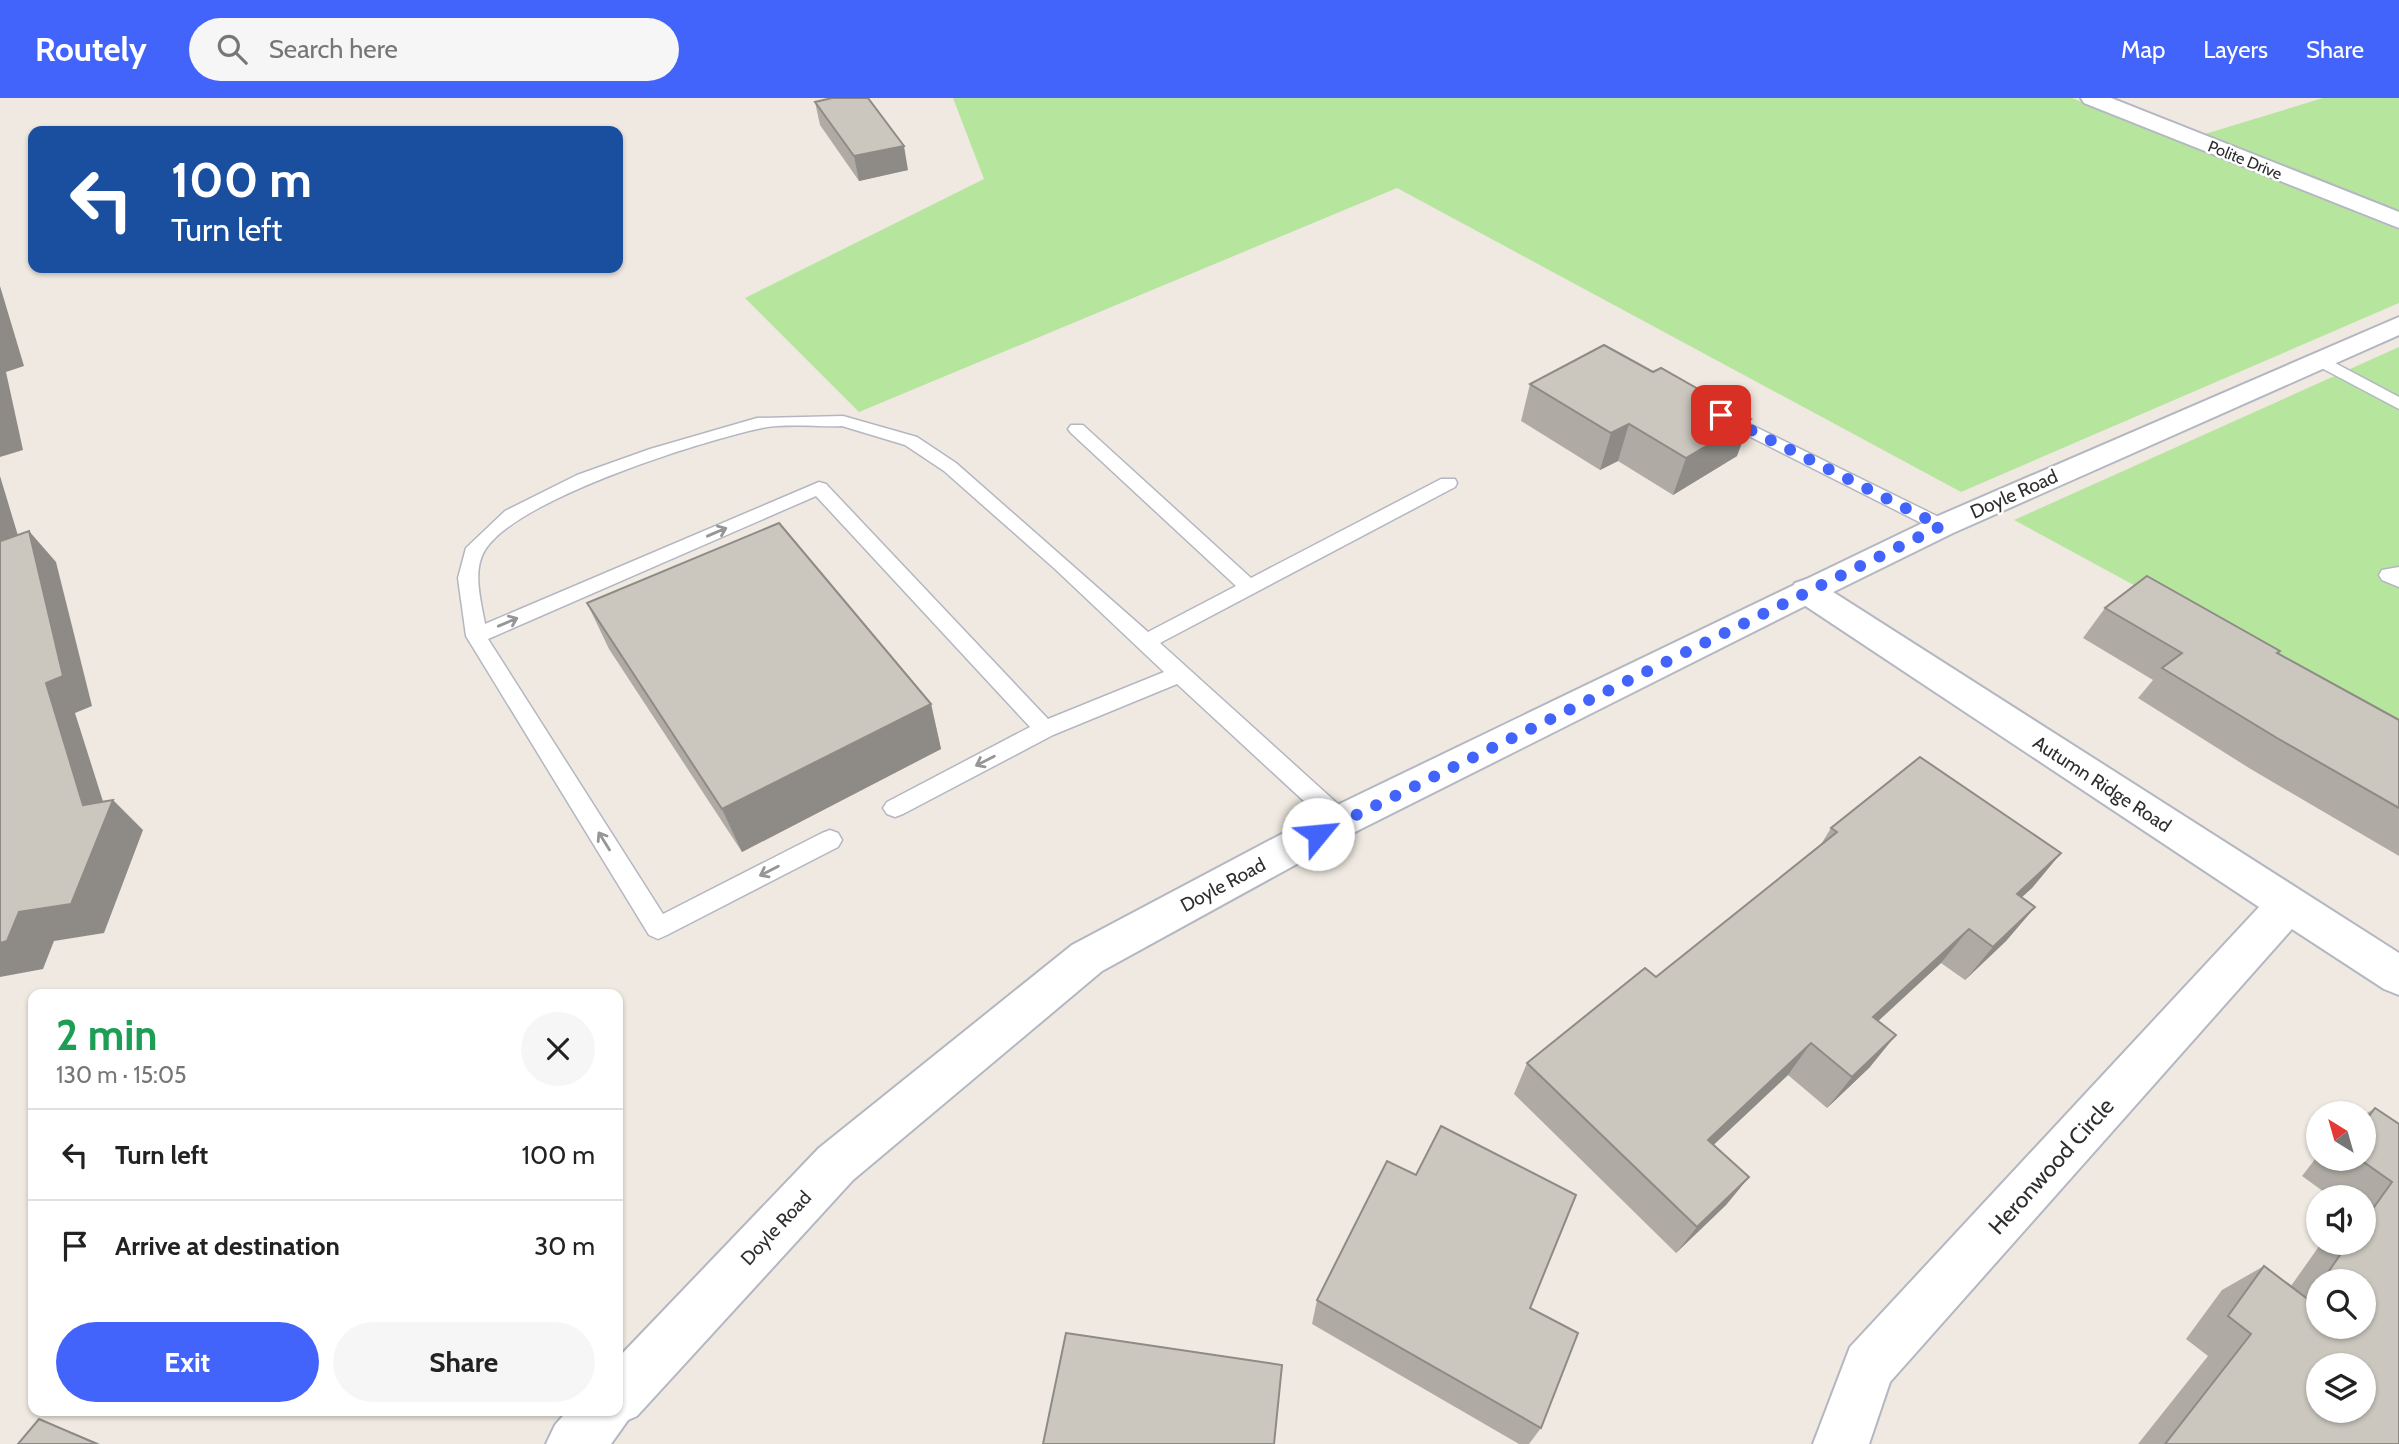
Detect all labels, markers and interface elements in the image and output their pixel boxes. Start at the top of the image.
search box [189,18,679,81]
text: Routely [35,29,147,69]
icon: search [213,30,251,68]
text: Search here [269,33,398,65]
text: Map [2121,35,2165,64]
text: Layers [2203,35,2268,64]
text: Share [2306,35,2364,64]
street label: Polite Drive [2205,137,2285,183]
text: 100 m [171,150,312,209]
icon: left [56,154,147,245]
text: Turn left [171,210,282,249]
pin [1691,385,1751,445]
icon: arrive [1702,396,1740,434]
street label: Doyle Road [1967,465,2061,523]
one-way arrow [705,525,727,538]
one-way arrow [496,615,518,628]
street label: Autumn Ridge Road [2029,731,2175,837]
one-way arrow [975,754,995,768]
position arrow [1281,797,1355,871]
one-way arrow [596,832,610,852]
street label: Doyle Road [1176,853,1270,917]
one-way arrow [759,865,780,879]
text: 2 min [56,1009,157,1061]
button: close [521,1012,595,1086]
text: 130 m · 15:05 [56,1061,186,1089]
street label: Heronwood Circle [1982,1092,2120,1240]
north arrow [2306,1101,2376,1171]
map controls [2306,1101,2376,1423]
icon: left [56,1136,94,1174]
text: Turn left [115,1139,208,1171]
text: 100 m [522,1139,595,1171]
button: sound [2306,1185,2376,1255]
street label: Doyle Road [736,1186,816,1270]
icon: arrive [56,1227,94,1265]
text: Arrive at destination [115,1230,340,1262]
text: 30 m [534,1230,595,1262]
button: search [2306,1269,2376,1339]
button: Exit [56,1322,319,1402]
button: Share [333,1322,595,1402]
button: layers [2306,1353,2376,1423]

